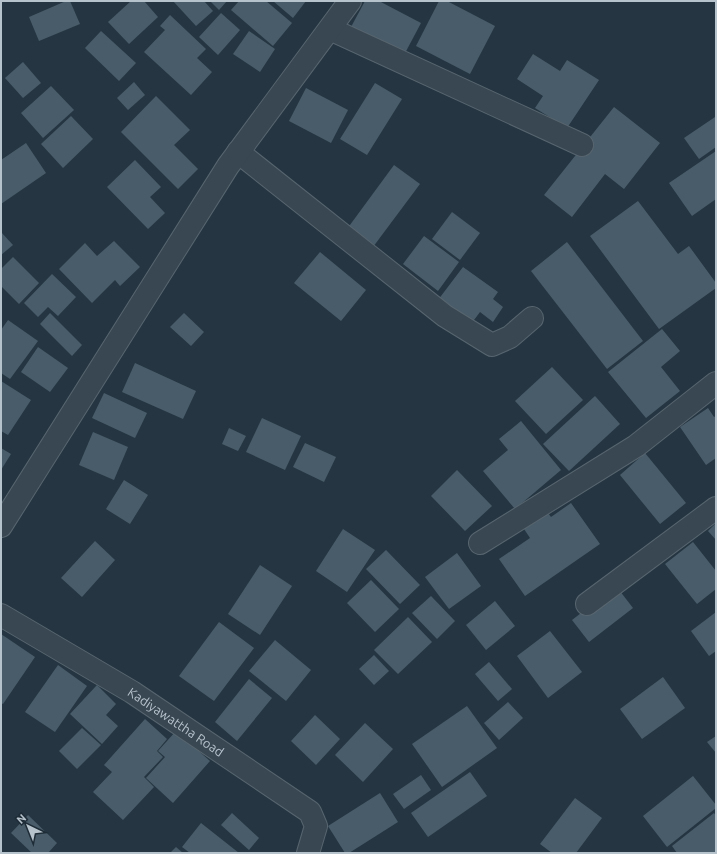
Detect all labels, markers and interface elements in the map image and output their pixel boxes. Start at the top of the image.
street label: Kadiyawattha Road [125,684,226,759]
north arrow [8,806,48,846]
text: N [14,811,28,826]

